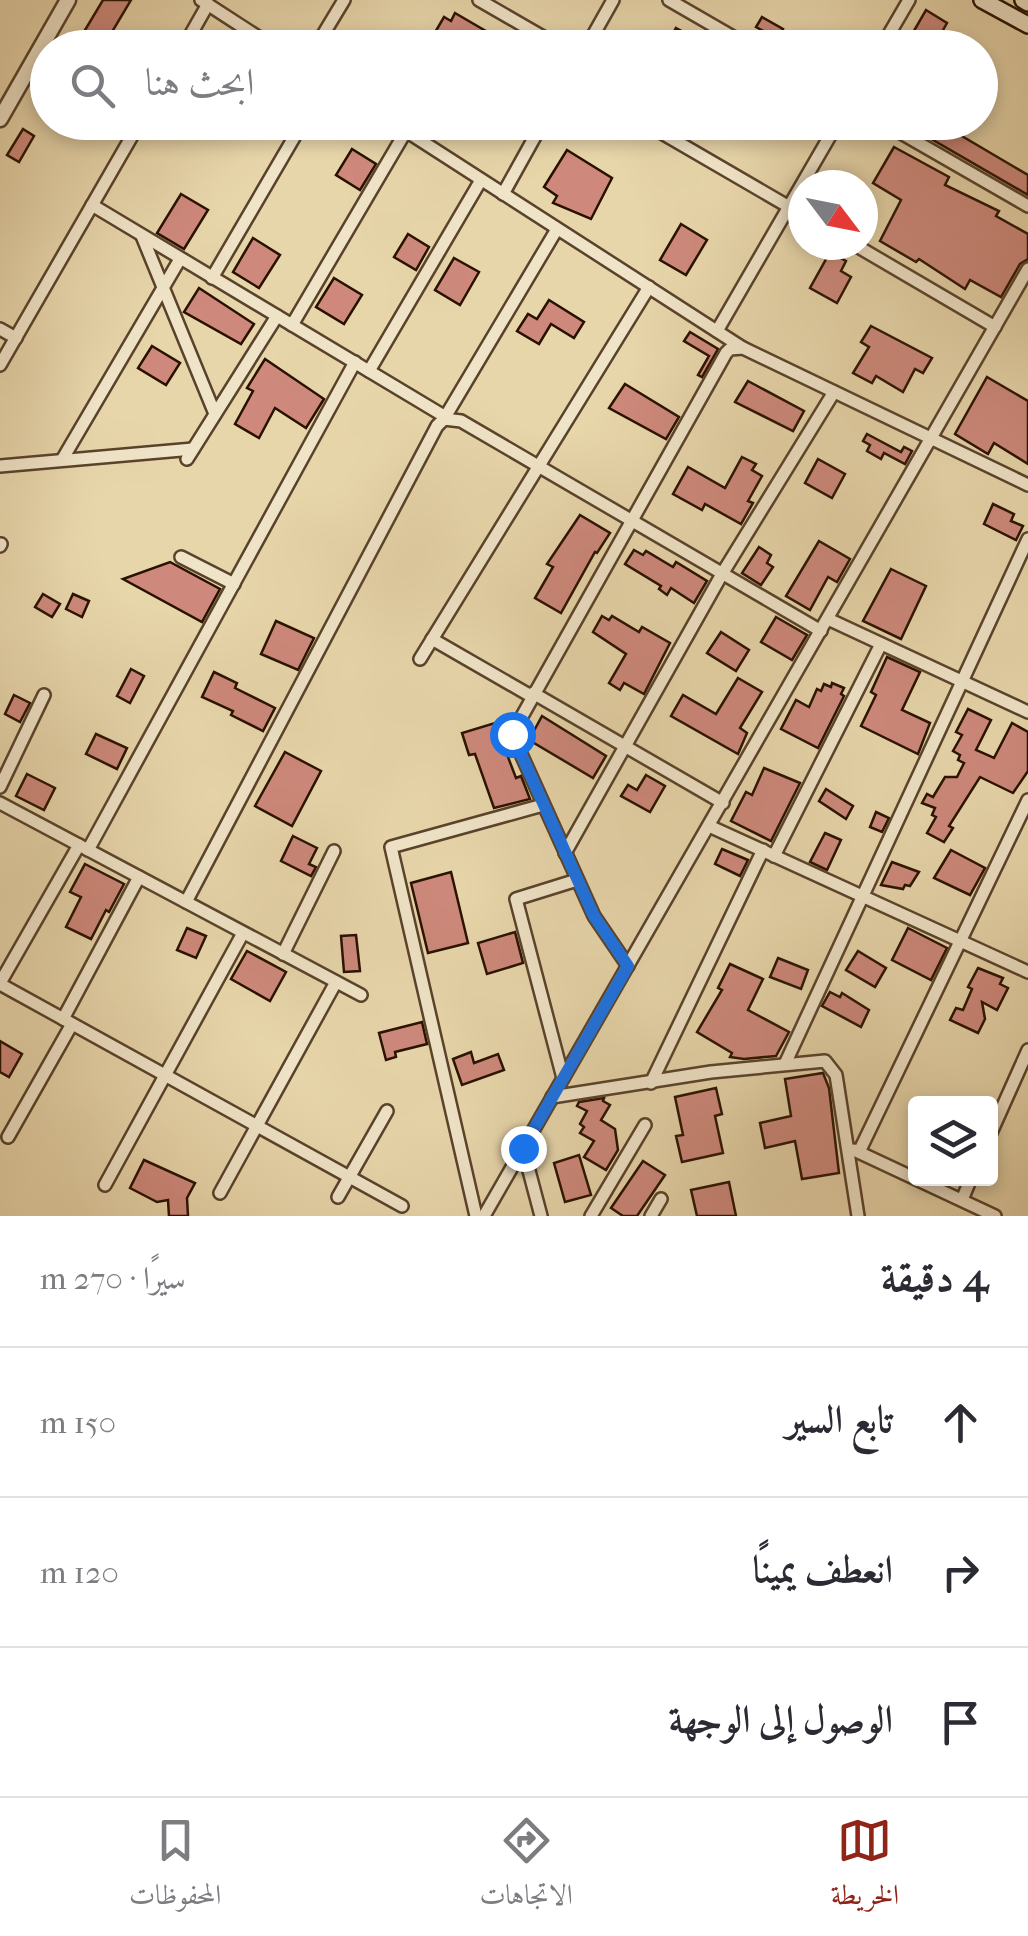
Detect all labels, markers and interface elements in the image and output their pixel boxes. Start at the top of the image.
search box [30,30,998,140]
icon: search [65,58,120,113]
text: ابحث هنا [145,60,255,105]
north arrow [788,170,878,260]
route start [490,712,536,758]
map controls [908,1096,998,1186]
button: layers [908,1096,998,1186]
route end [501,1126,547,1172]
text: 4 دقيقة [881,1253,988,1302]
text: سيرًا · 270 m [40,1260,186,1297]
icon: ahead [933,1395,988,1450]
text: تابع السير [786,1397,893,1442]
text: 150 m [40,1404,116,1441]
icon: right [933,1545,988,1600]
text: انعطف يمينًا [752,1547,893,1592]
text: 120 m [40,1554,119,1591]
icon: arrive [933,1695,988,1750]
text: الوصول إلى الوجهة [669,1697,893,1742]
tab: المحفوظات [129,1813,221,1922]
tab: الاتجاهات [479,1813,573,1922]
tab: الخريطة [831,1813,899,1922]

